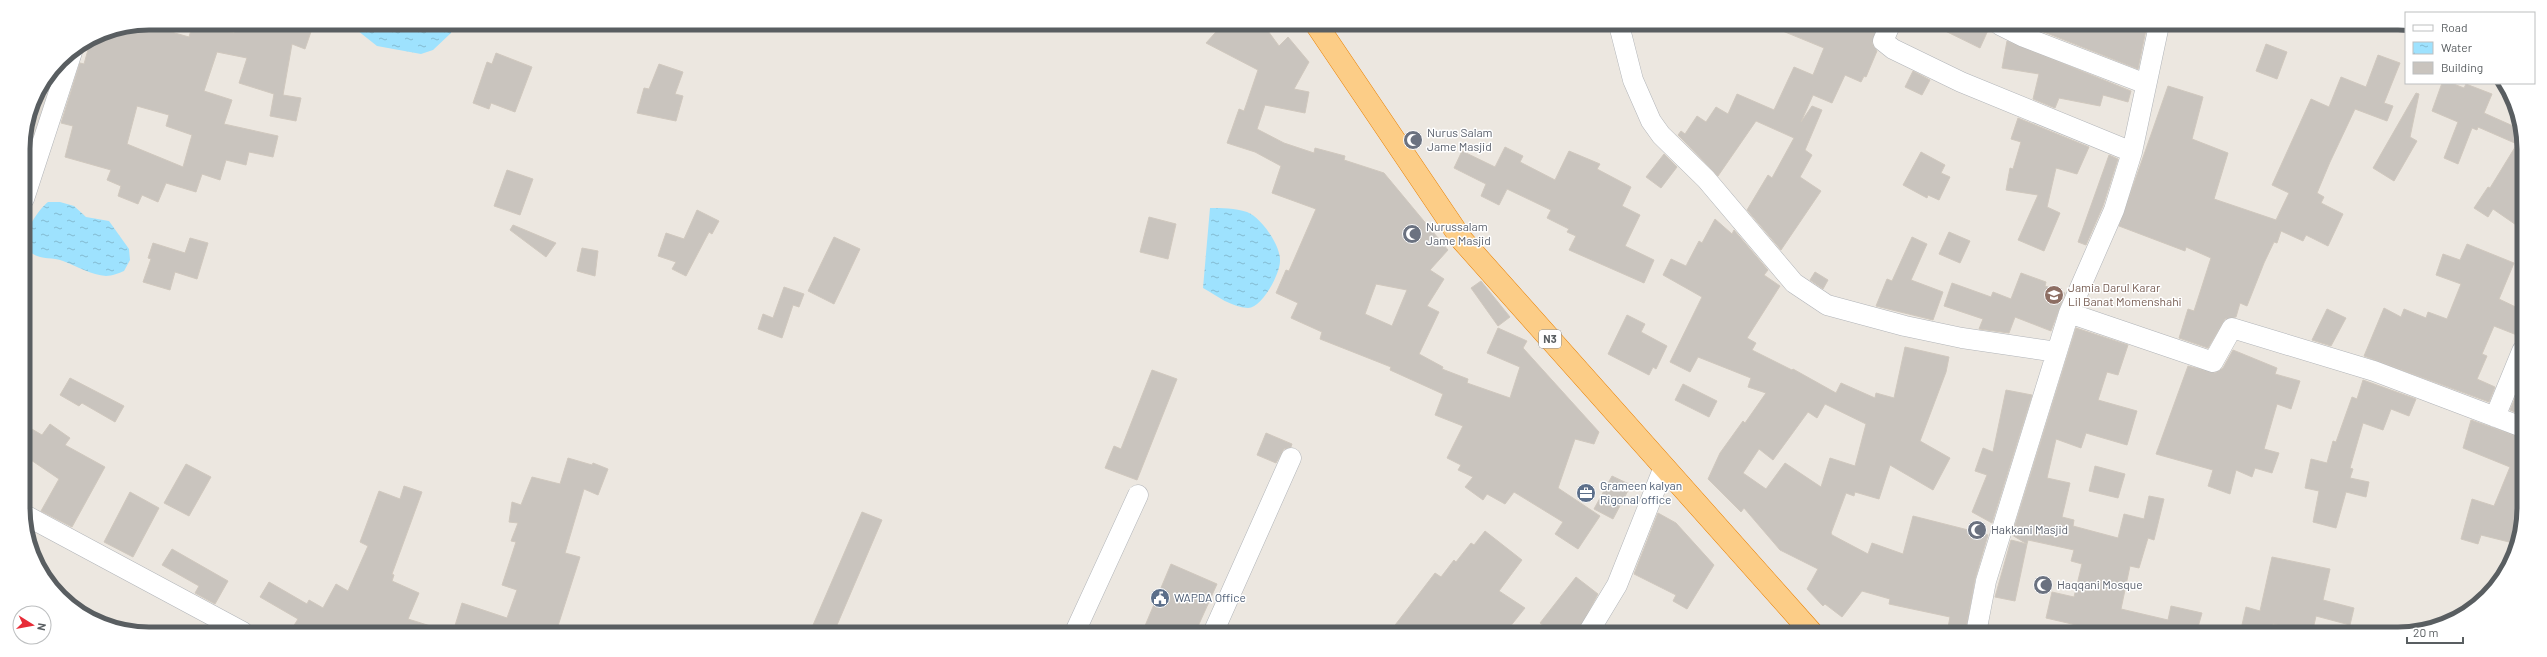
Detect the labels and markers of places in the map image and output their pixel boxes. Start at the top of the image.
place label: Nurus Salam Jame Masjid [1427,125,1493,153]
mosque icon: Nurus Salam Jame Masjid [1402,129,1424,151]
place label: Nurussalam Jame Masjid [1426,219,1491,247]
mosque icon: Nurussalam Jame Masjid [1401,223,1423,245]
place label: Jamia Darul Karar Lil Banat Momenshahi [2068,280,2182,308]
school or university icon: Jamia Darul Karar Lil Banat Momenshahi [2043,284,2065,306]
place label: Grameen kalyan Rigonal office [1600,478,1682,506]
office icon: Grameen kalyan Rigonal office [1575,482,1597,504]
mosque icon: Hakkani Masjid [1966,519,1988,541]
place label: Hakkani Masjid [1991,522,2068,536]
mosque icon: Haqqani Mosque [2032,574,2054,596]
place label: Haqqani Mosque [2057,577,2143,591]
public building icon: WAPDA Office [1149,587,1171,609]
place label: WAPDA Office [1174,590,1246,604]

